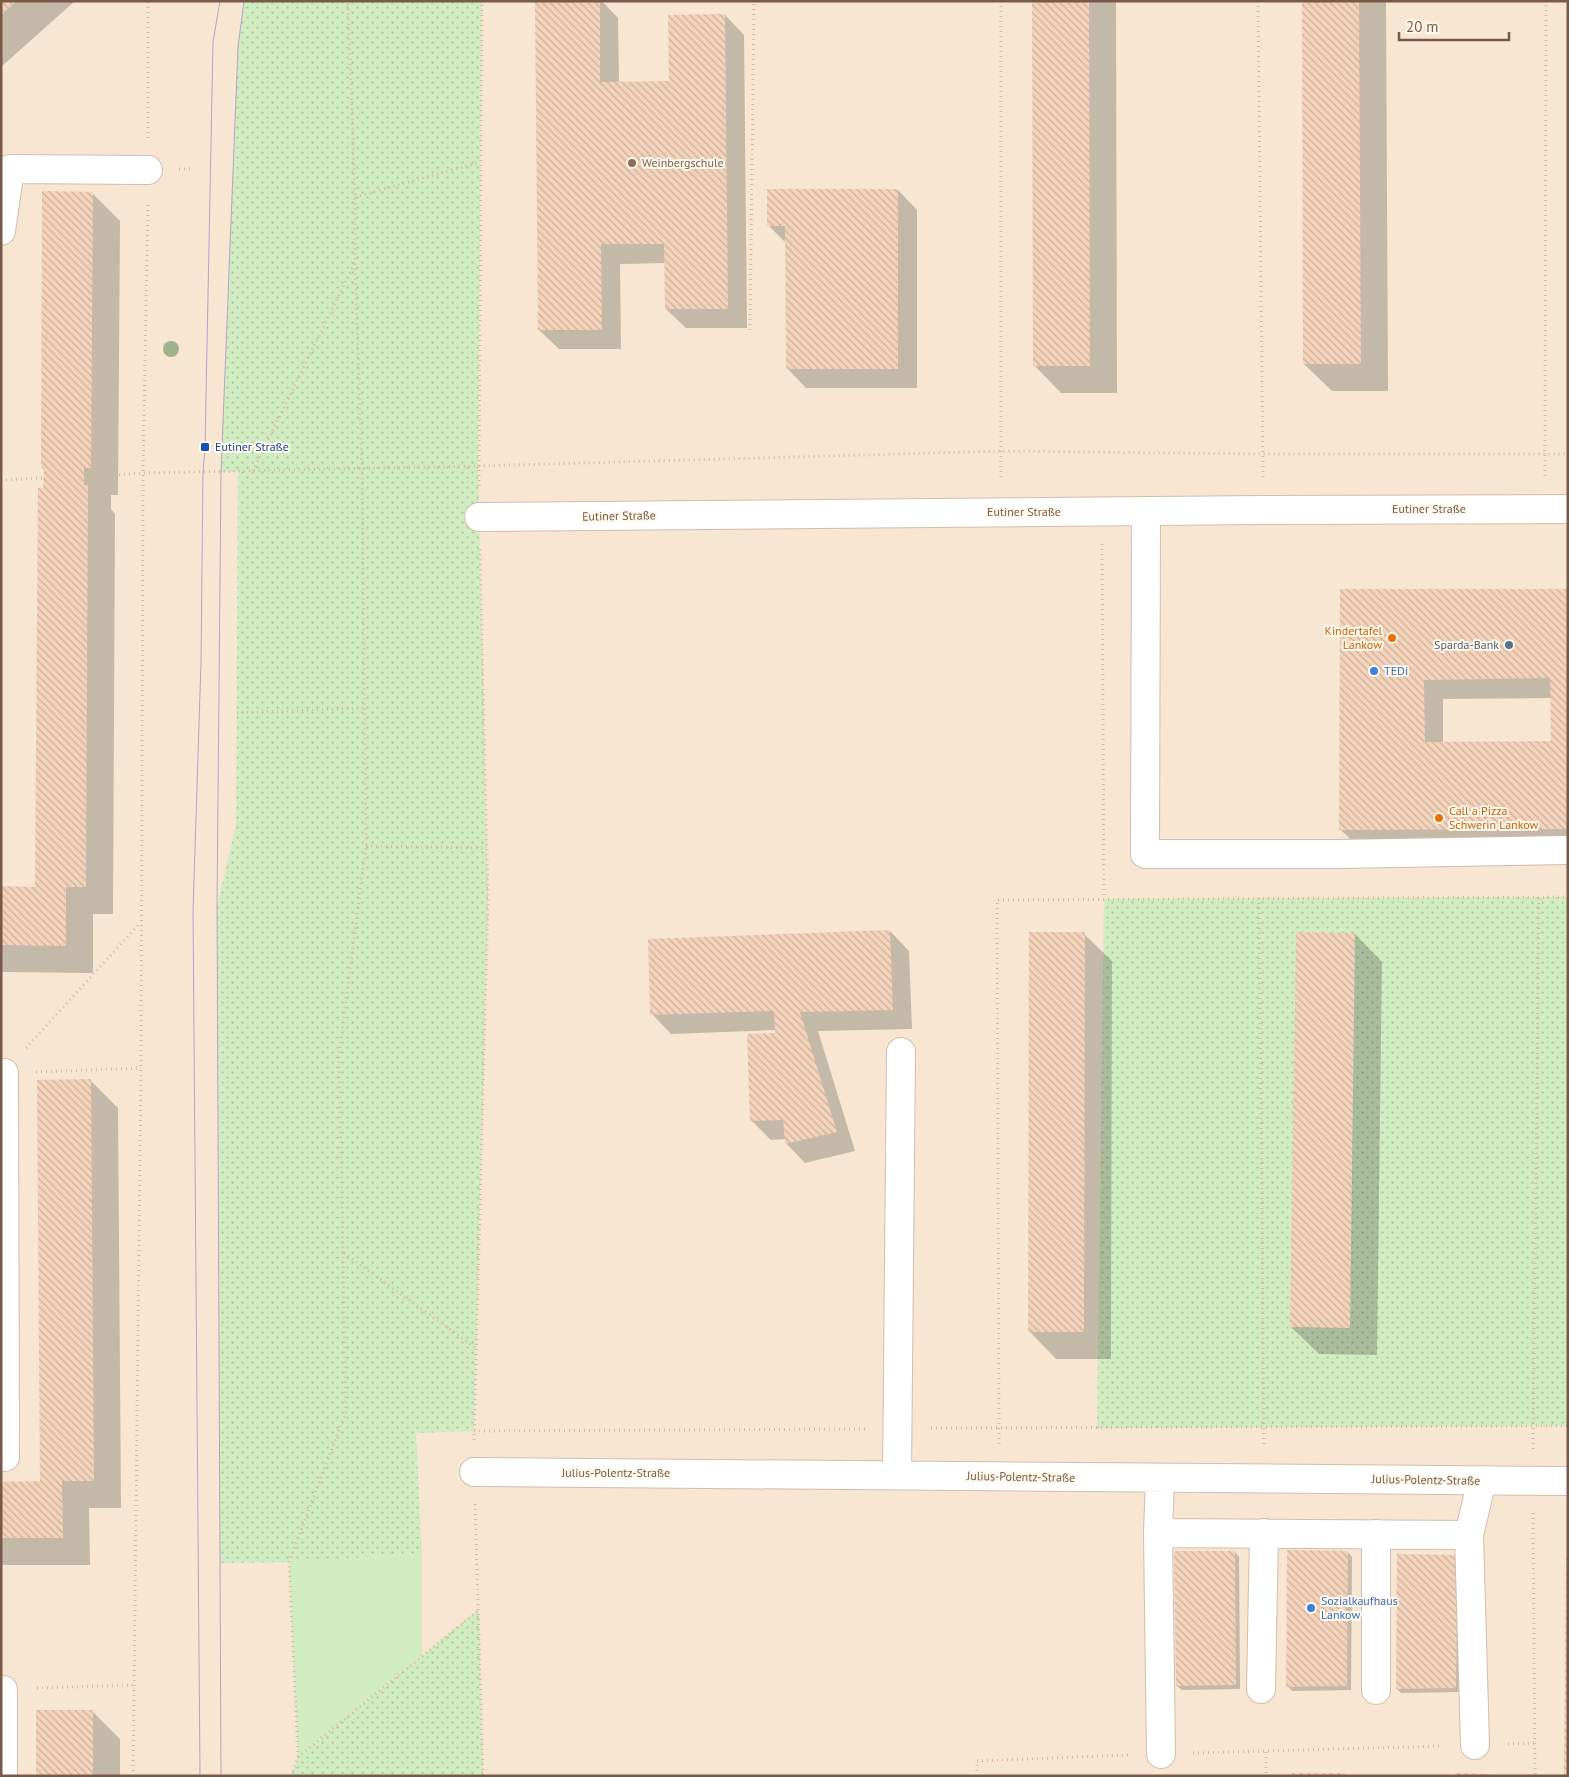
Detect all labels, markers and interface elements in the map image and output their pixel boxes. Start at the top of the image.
scale bar [1399,10,1509,42]
text: 20 m [1406,17,1439,36]
place label: Weinbergschule [642,155,724,170]
marker: Weinbergschule [626,157,638,169]
place label: Eutiner Straße [215,439,289,454]
marker: Eutiner Straße [199,441,211,453]
street label: Eutiner Straße [1392,501,1466,516]
street label: Eutiner Straße [987,504,1061,519]
street label: Eutiner Straße [582,507,656,524]
place label: Kindertafel Lankow [1325,623,1382,652]
marker: Kindertafel Lankow [1386,632,1398,644]
place label: Sparda-Bank [1434,637,1499,652]
marker: Sparda-Bank [1503,639,1515,651]
place label: TEDi [1384,663,1408,678]
marker: TEDi [1368,665,1380,677]
place label: Call a Pizza Schwerin Lankow [1449,803,1539,832]
marker: Call a Pizza Schwerin Lankow [1433,812,1445,824]
street label: Julius-Polentz-Straße [561,1465,670,1480]
street label: Julius-Polentz-Straße [966,1468,1075,1485]
street label: Julius-Polentz-Straße [1371,1471,1480,1488]
place label: Sozialkaufhaus Lankow [1321,1593,1398,1622]
marker: Sozialkaufhaus Lankow [1305,1602,1317,1614]

